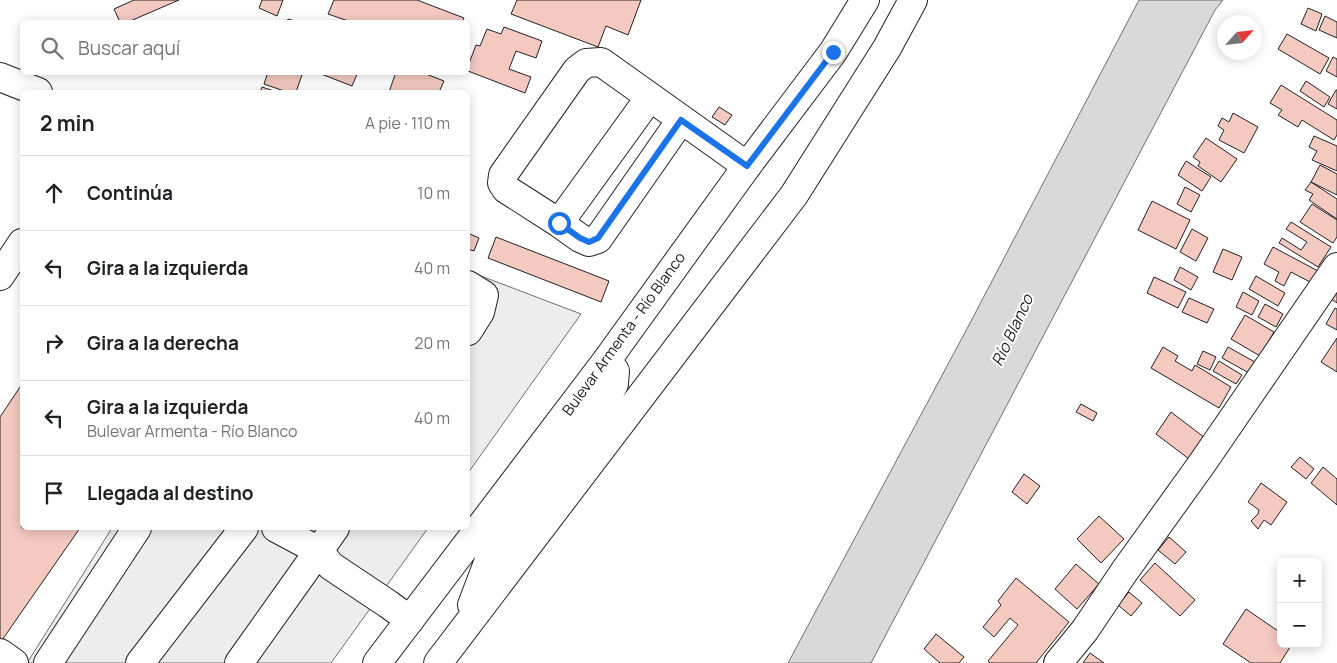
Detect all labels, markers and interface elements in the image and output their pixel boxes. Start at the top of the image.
north arrow [1217,15,1262,60]
search box [20,20,470,75]
icon: search [38,34,66,62]
text: Buscar aquí [78,35,180,61]
route end [822,41,845,64]
text: 2 min [40,109,95,137]
text: A pie · 110 m [365,112,450,134]
icon: ahead [40,179,68,207]
text: Continúa [87,180,173,206]
text: 10 m [417,182,450,204]
route start [548,212,571,235]
street label: Bulevar Armenta - Río Blanco [557,248,690,420]
icon: left [40,254,68,282]
text: Gira a la izquierda [87,255,248,281]
text: 40 m [414,257,450,279]
water label: Río Blanco [986,289,1039,369]
icon: right [40,329,68,357]
text: Gira a la derecha [87,330,239,356]
text: 20 m [414,332,450,354]
text: Gira a la izquierda [87,394,248,420]
icon: left [40,404,68,432]
text: 40 m [414,407,450,429]
text: Bulevar Armenta - Río Blanco [87,420,297,442]
icon: arrive [40,479,68,507]
text: Llegada al destino [87,480,254,506]
map controls [1277,558,1322,648]
button: + [1277,558,1322,603]
button: − [1277,603,1322,648]

